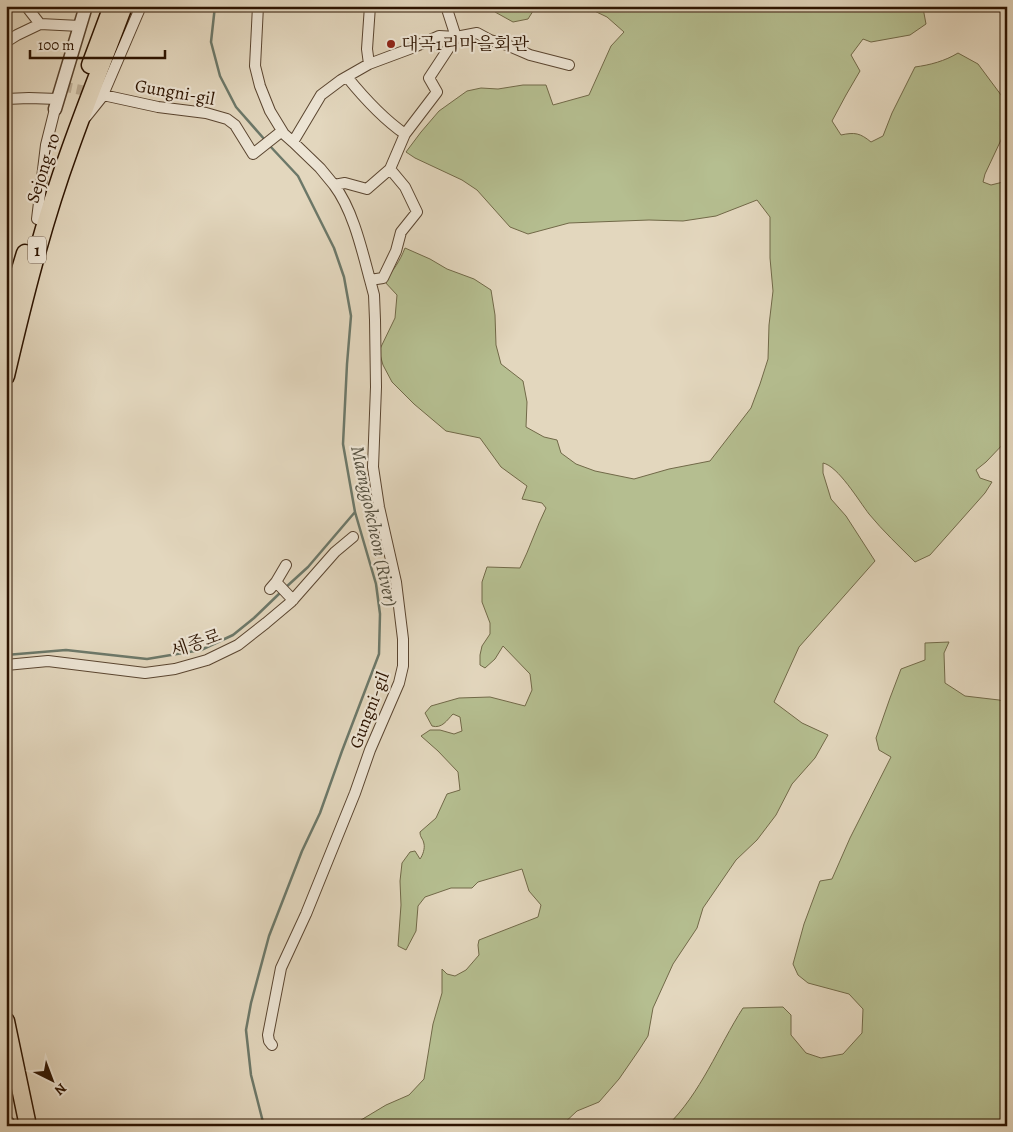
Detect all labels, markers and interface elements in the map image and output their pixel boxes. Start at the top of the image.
scale bar [30,28,165,60]
place label: 대곡1리마을회관 [401,32,529,56]
text: 100 m [38,35,75,55]
marker: 대곡1리마을회관 [385,38,397,50]
street label: Gungni-gil [133,73,217,111]
street label: Sejong-ro [20,130,66,206]
road number: 1 [28,236,46,264]
water label: Maenggokcheon (River) [344,443,404,609]
street label: 세종로 [167,623,225,663]
street label: Gungni-gil [343,668,395,752]
north arrow [28,1054,78,1104]
text: N [50,1079,71,1100]

